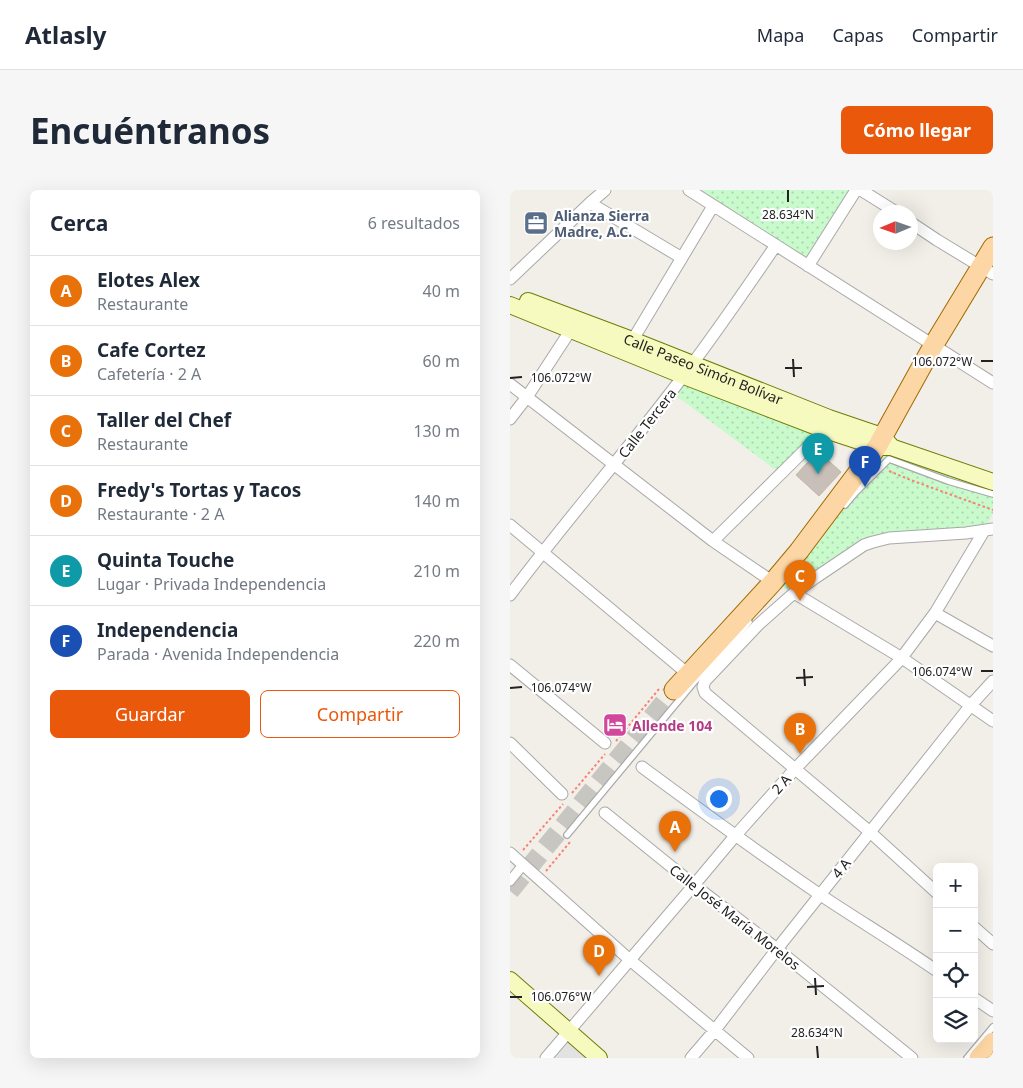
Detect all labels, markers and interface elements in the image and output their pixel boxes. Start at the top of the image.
text: Atlasly [25,18,106,51]
text: Mapa [757,23,804,47]
text: Capas [832,23,884,47]
text: Compartir [912,23,998,47]
button: Cómo llegar [841,106,993,154]
text: Encuéntranos [30,107,270,154]
north arrow [873,205,918,250]
place label: Alianza Sierra Madre, A.C. [554,206,649,241]
text: 28.634°N [762,206,814,223]
text: Cerca [50,209,108,237]
office icon: Alianza Sierra Madre, A.C. [523,210,549,236]
text: 6 resultados [368,212,460,234]
text: Elotes Alex [97,267,200,293]
text: A [60,280,72,302]
text: 40 m [423,280,460,302]
text: Restaurante [97,293,188,315]
street label: Calle Paseo Simón Bolívar [621,328,786,408]
text: Cafe Cortez [97,337,206,363]
text: B [61,350,71,372]
text: 60 m [423,350,460,372]
text: 106.072°W [912,353,972,370]
text: Cafetería · 2 A [97,363,201,385]
text: 106.072°W [531,369,591,386]
street label: Calle Tercera [614,384,680,462]
text: Taller del Chef [97,407,231,433]
text: C [61,420,71,442]
text: 130 m [413,420,460,442]
text: Restaurante [97,433,188,455]
pin: E [802,433,834,474]
pin: F [849,446,881,487]
text: Fredy's Tortas y Tacos [97,477,301,503]
text: D [60,490,72,512]
text: 140 m [413,490,460,512]
text: Restaurante · 2 A [97,503,224,525]
text: Quinta Touche [97,547,234,573]
text: E [62,560,70,582]
text: 210 m [413,560,460,582]
pin: C [784,560,816,601]
text: Lugar · Privada Independencia [97,573,326,595]
text: Independencia [97,617,238,643]
text: F [62,630,70,652]
text: 220 m [413,630,460,652]
text: Parada · Avenida Independencia [97,643,339,665]
text: 106.074°W [912,663,972,680]
text: 106.074°W [531,679,591,696]
button: Guardar [50,690,250,738]
button: Compartir [260,690,460,738]
hotel icon: Allende 104 [602,712,628,738]
pin: B [784,713,816,754]
place label: Allende 104 [632,716,712,735]
street label: 2 A [767,770,795,798]
your location [706,786,732,812]
pin: A [659,811,691,852]
street label: 4 A [827,854,855,882]
street label: Calle José María Morelos [666,860,804,974]
map controls [933,863,978,1043]
button: + [933,863,978,908]
button: − [933,908,978,953]
pin: D [583,935,615,976]
button: locate [933,953,978,998]
text: 106.076°W [531,988,591,1005]
button: layers [933,998,978,1043]
text: 28.634°N [791,1024,843,1041]

